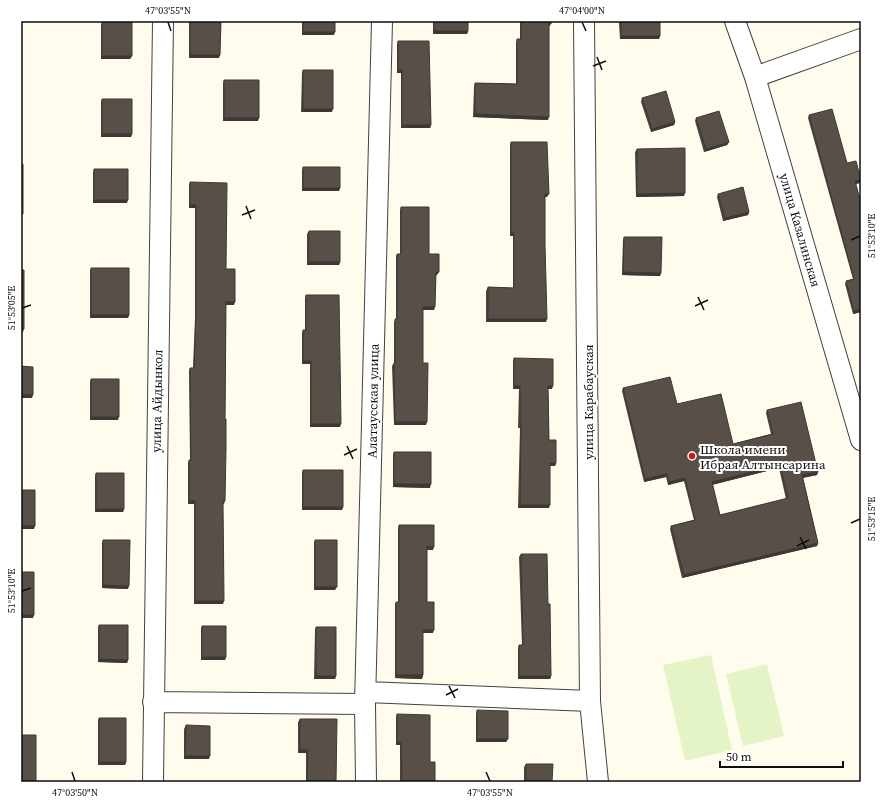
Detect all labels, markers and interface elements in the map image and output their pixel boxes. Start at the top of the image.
text: 47°03'55"N [145,4,191,17]
text: 47°04'00"N [559,4,605,17]
street label: улица Казалинская [776,171,824,289]
text: 51°53'10"E [865,214,878,258]
text: 51°53'05"E [5,286,18,330]
street label: Алатаусская улица [363,343,383,459]
street label: улица Карабауская [580,344,597,460]
street label: улица Айдынкол [148,349,166,453]
place label: Школа имени Ибрая Алтынсарина [700,441,826,473]
marker: Школа имени Ибрая Алтынсарина [687,451,697,461]
text: 51°53'15"E [865,497,878,541]
text: 51°53'10"E [5,569,18,613]
scale bar [720,743,843,769]
text: 50 m [726,749,752,765]
text: 47°03'50"N [52,786,98,799]
text: 47°03'55"N [467,786,513,799]

